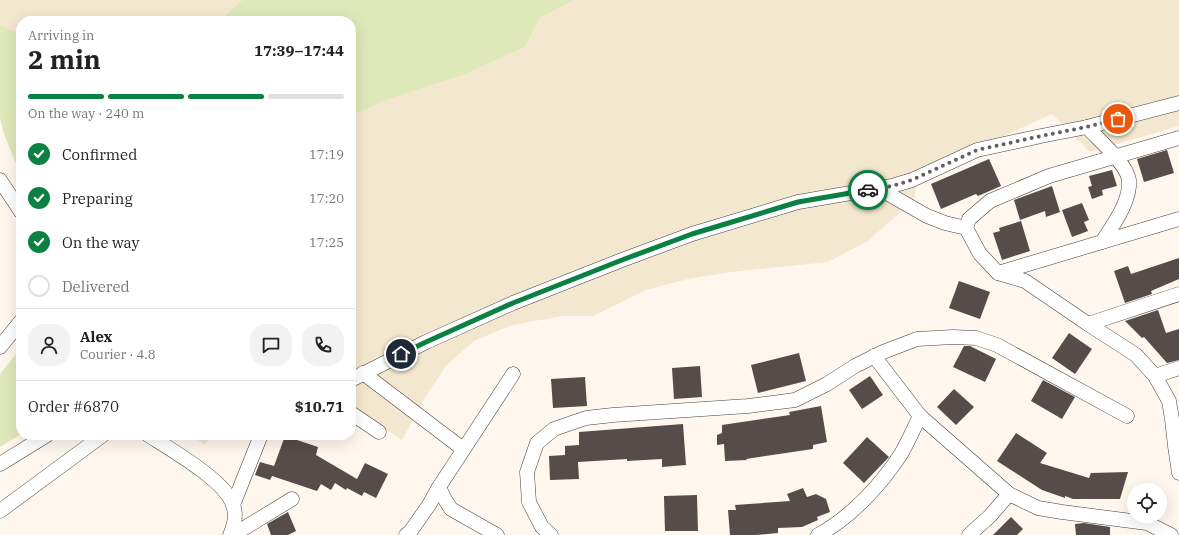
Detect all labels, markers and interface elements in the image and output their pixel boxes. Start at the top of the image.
text: Arriving in [28,27,94,44]
text: 17:39–17:44 [254,41,344,60]
text: 2 min [28,42,101,76]
pin [1101,102,1135,136]
text: On the way · 240 m [28,105,144,122]
icon: bag [1107,108,1129,130]
icon: check [28,143,50,165]
text: Confirmed [62,145,137,164]
text: 17:19 [309,146,344,163]
courier [848,170,888,210]
icon: car [857,179,879,201]
icon: check [28,187,50,209]
text: Preparing [62,189,133,208]
text: 17:20 [309,190,344,207]
icon: check [28,231,50,253]
text: On the way [62,233,140,252]
text: 17:25 [309,234,344,251]
text: Delivered [62,277,130,296]
button: person [28,324,70,366]
button: chat [250,324,292,366]
button: phone [302,324,344,366]
text: Alex [80,327,112,346]
pin [384,337,418,371]
icon: home [390,343,412,365]
text: Courier · 4.8 [80,346,156,363]
text: Order #6870 [28,397,119,416]
text: $10.71 [295,397,344,416]
map controls [1127,483,1167,523]
button: locate [1127,483,1167,523]

